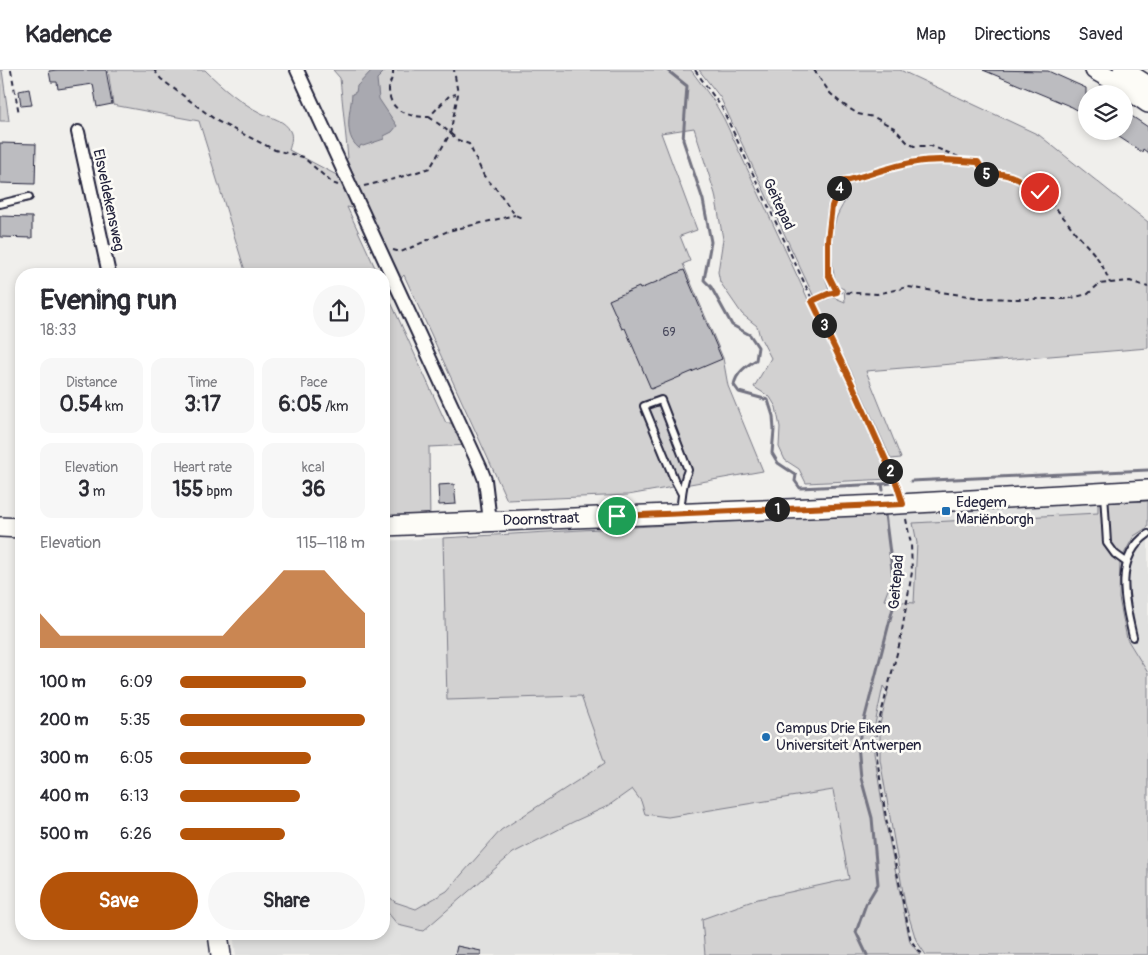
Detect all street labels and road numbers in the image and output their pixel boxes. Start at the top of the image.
street label: Elsveldekensweg [88,147,129,253]
street label: Geitepad [758,175,799,233]
street label: Doornstraat [502,509,581,530]
street label: Geitepad [885,554,908,610]

